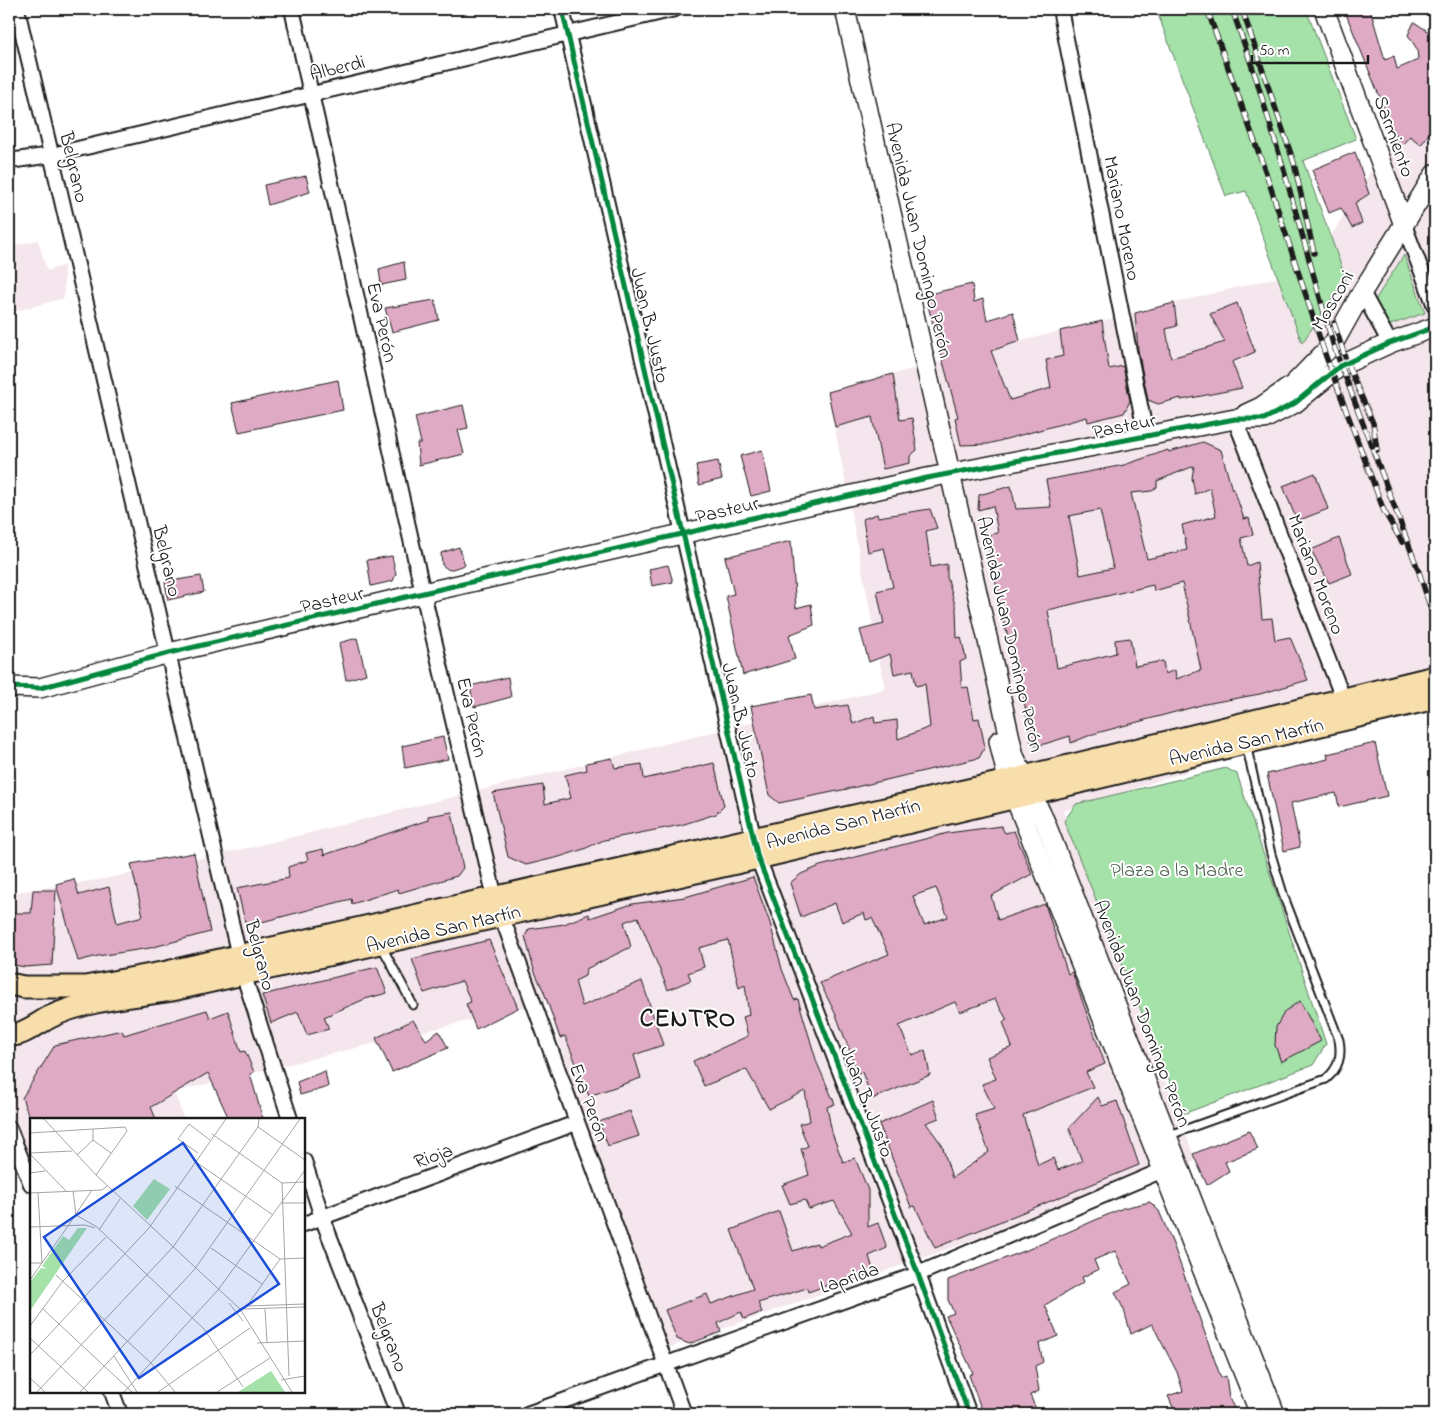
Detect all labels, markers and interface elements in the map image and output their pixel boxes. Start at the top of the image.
scale bar [1252,32,1368,64]
text: 50 m [1259,40,1290,62]
street label: Alberdi [307,49,368,90]
street label: Sarmiento [1365,92,1421,182]
street label: Avenida Juan Domingo Perón [875,120,959,362]
street label: Belgrano [49,128,95,206]
street label: Mariano Moreno [1094,153,1147,283]
street label: Juan B. Justo [621,265,676,386]
street label: Mosconi [1305,266,1363,337]
street label: Eva Perón [357,280,404,366]
street label: Pasteur [1090,407,1160,448]
street label: Pasteur [693,490,763,533]
street label: Mariano Moreno [1278,511,1351,639]
street label: Avenida Juan Domingo Perón [966,514,1050,756]
street label: Belgrano [142,522,188,600]
street label: Pasteur [298,580,368,623]
street label: Juan B. Justo [712,660,767,781]
street label: Eva Perón [447,675,494,761]
street label: Avenida San Martín [1166,712,1327,775]
street label: Avenida San Martín [763,792,924,859]
park label: Plaza a la Madre [1110,857,1244,886]
street label: Avenida Juan Domingo Perón [1083,896,1197,1132]
street label: Avenida San Martín [363,899,524,962]
street label: Belgrano [234,916,282,994]
district label: CENTRO [640,1002,736,1038]
street label: Juan B. Justo [831,1042,900,1162]
street label: Eva Perón [560,1060,615,1146]
inset map [30,1118,305,1393]
street label: Rioja [410,1137,457,1178]
street label: Laprida [816,1256,883,1303]
street label: Belgrano [360,1298,414,1377]

